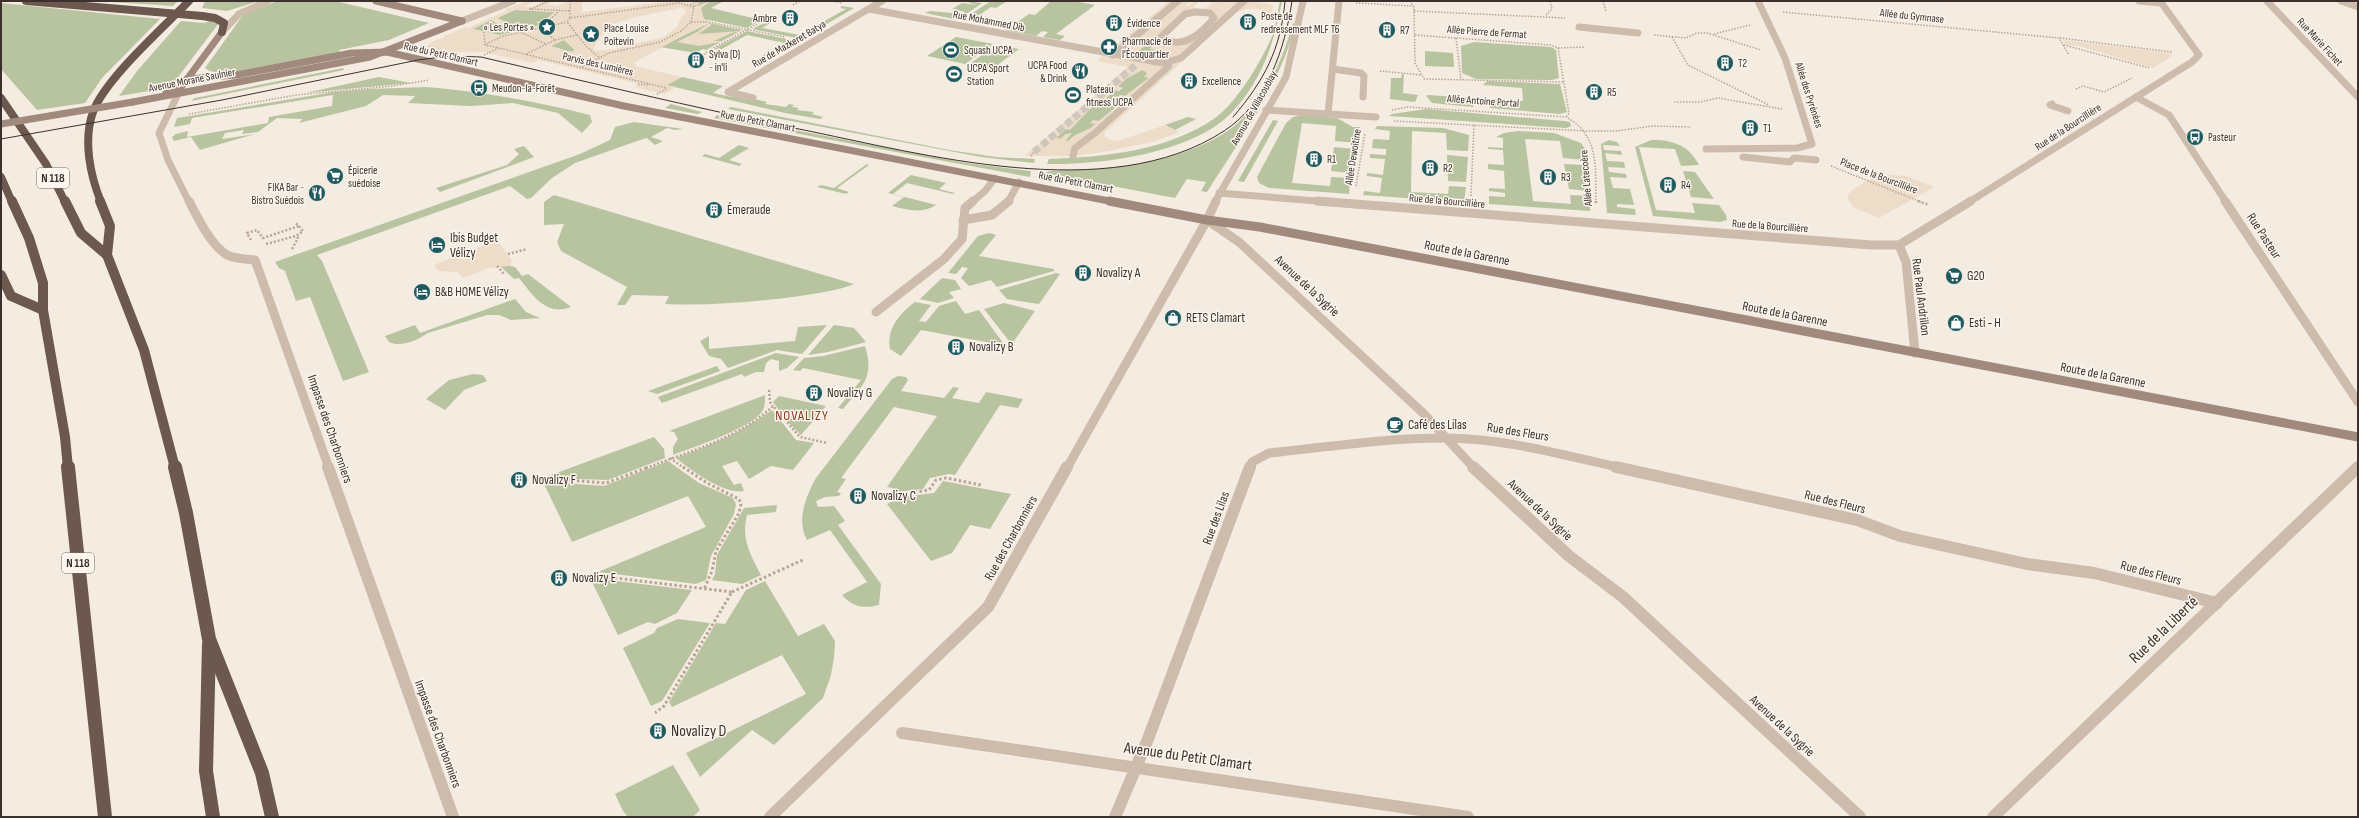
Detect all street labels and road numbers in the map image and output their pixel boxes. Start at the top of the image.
street label: Allée du Gymnase [1878,6,1945,26]
street label: Rue Mohammed Dib [952,8,1026,34]
street label: Rue Marie Fichet [2294,15,2346,69]
street label: Rue de Mazkeret Batya [750,18,828,70]
street label: Allée Pierre de Fermat [1446,23,1528,41]
street label: Rue du Petit Clamart [403,39,480,69]
street label: Parvis des Lumières [561,50,635,78]
street label: Allée des Pyrénées [1792,60,1826,129]
street label: Avenue Morane Saulnier [147,65,236,95]
street label: Avenue de Villacoublay [1228,68,1280,148]
street label: Allée Antoine Portal [1446,92,1519,110]
street label: Rue de la Bourcillière [2032,101,2104,153]
street label: Rue du Petit Clamart [720,107,797,135]
street label: Allée Dewoitine [1342,128,1364,187]
street label: Allée Latecoère [1577,149,1595,208]
street label: Place de la Bourcillière [1838,155,1920,197]
road number: N 118 [37,168,69,188]
street label: Rue du Petit Clamart [1038,168,1115,196]
street label: Rue de la Bourcillière [1408,191,1486,211]
street label: Rue Pasteur [2243,210,2285,262]
street label: Rue de la Bourcillière [1731,217,1809,235]
street label: Route de la Garenne [1423,237,1511,269]
street label: Avenue de la Sygrie [1271,251,1343,320]
street label: Rue Paul Andrillon [1908,257,1934,337]
street label: Route de la Garenne [1741,298,1829,330]
street label: Route de la Garenne [2059,359,2147,391]
street label: Impasse des Charbonniers [304,373,356,486]
street label: Rue des Fleurs [1486,419,1550,445]
street label: Avenue de la Sygrie [1504,475,1576,544]
street label: Rue des Fleurs [1803,487,1867,517]
street label: Rue des Lilas [1199,489,1233,547]
street label: Rue des Charbonniers [981,493,1041,583]
road number: N 118 [62,553,94,573]
street label: Rue des Fleurs [2119,557,2183,589]
street label: Rue de la Liberté [2126,592,2202,668]
street label: Impasse des Charbonniers [411,678,465,790]
street label: Avenue de la Sygrie [1746,691,1818,760]
street label: Avenue du Petit Clamart [1122,738,1253,775]

